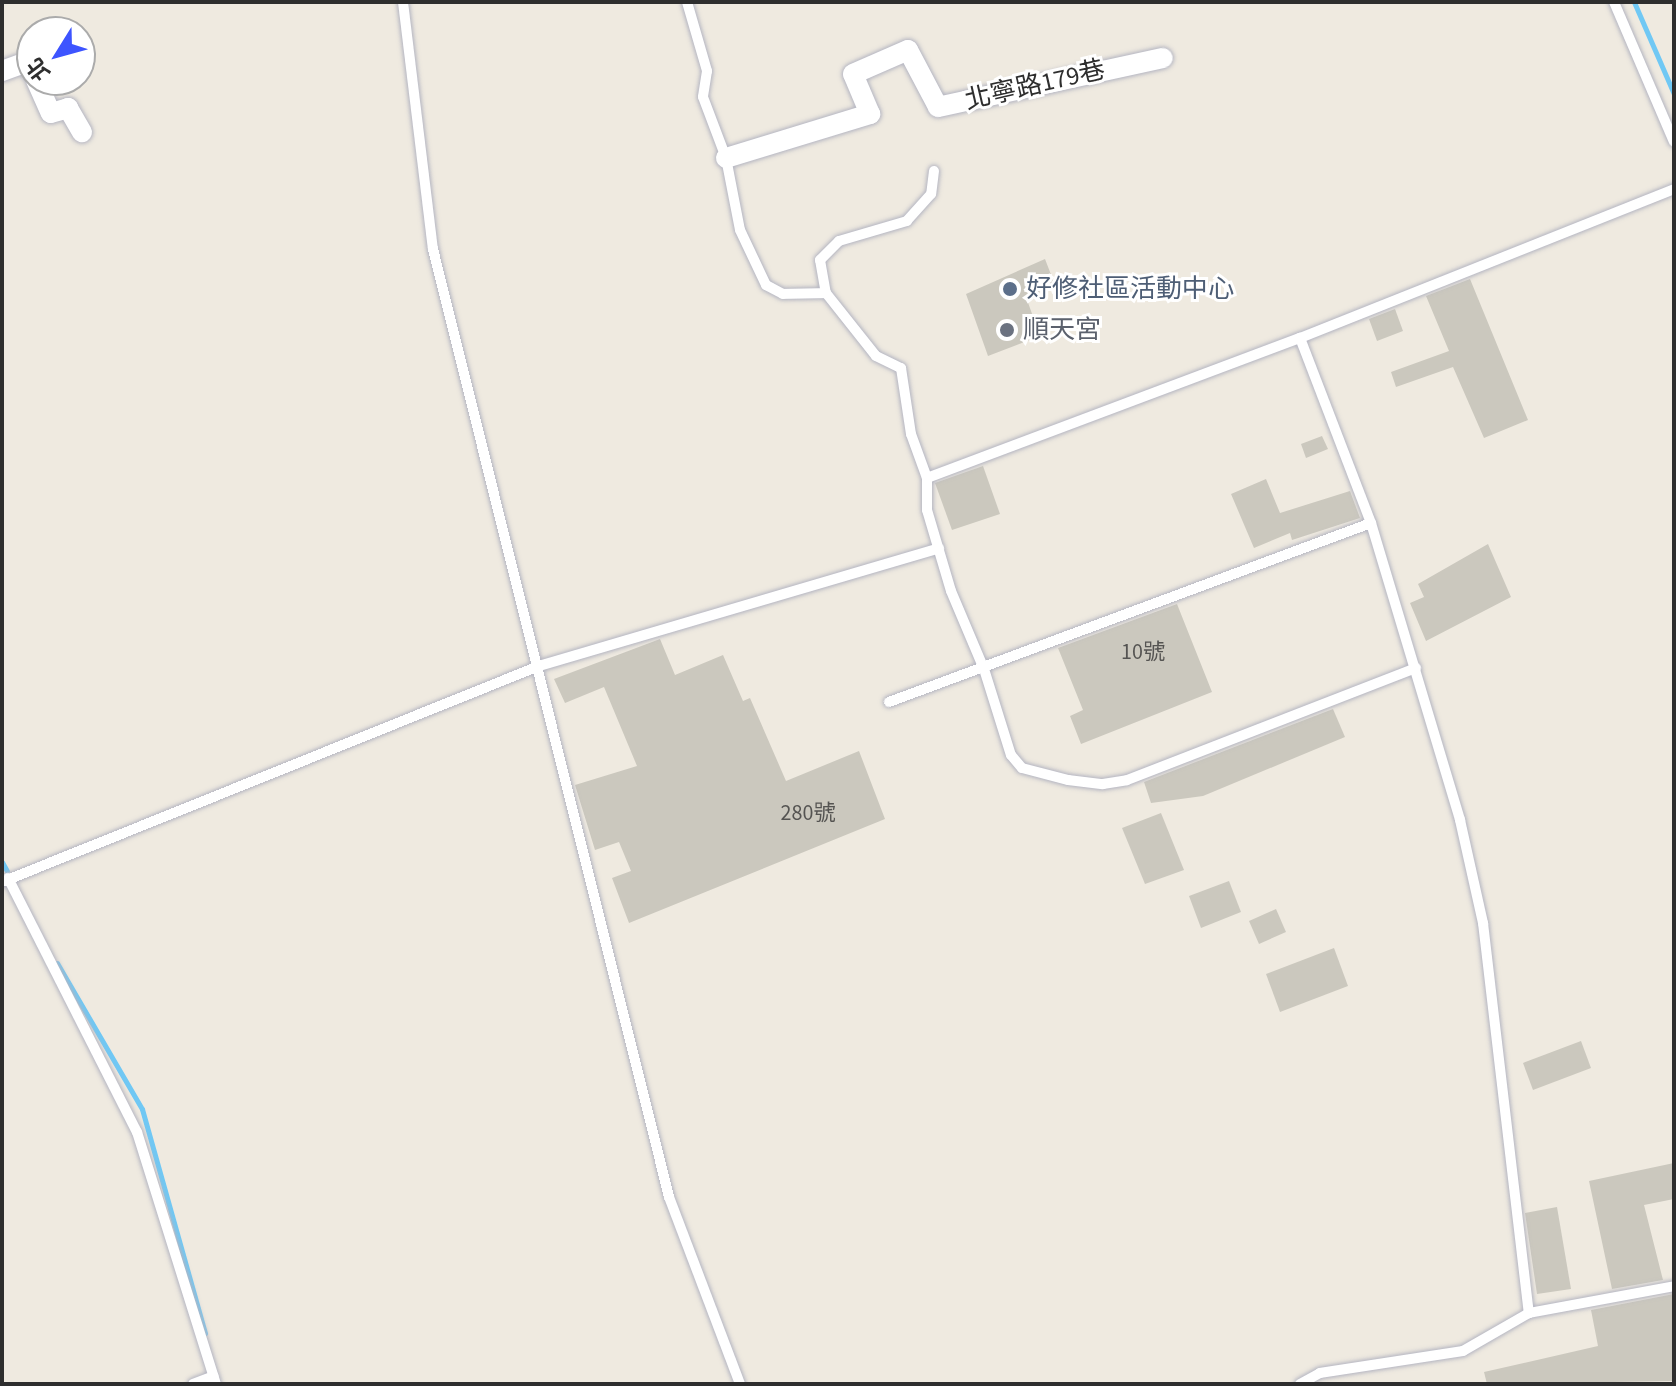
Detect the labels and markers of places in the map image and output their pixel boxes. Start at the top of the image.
place label: 好修社區活動中心 [1026,273,1234,305]
marker: 好修社區活動中心 [1001,280,1019,298]
place label: 順天宮 [1023,314,1101,346]
marker: 順天宮 [998,321,1016,339]

